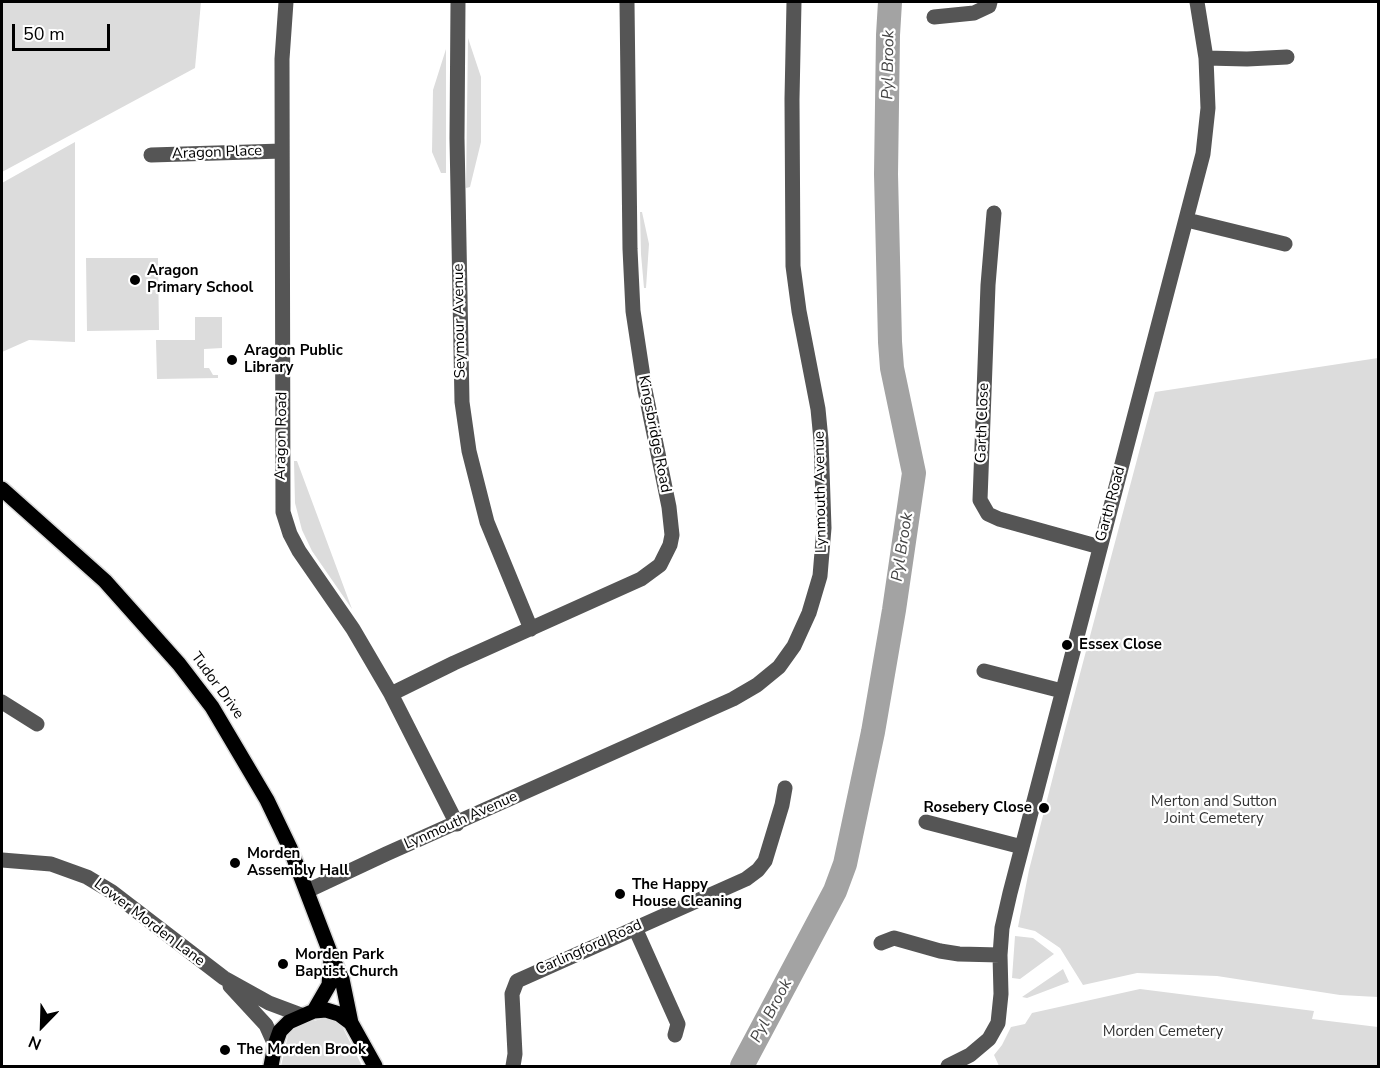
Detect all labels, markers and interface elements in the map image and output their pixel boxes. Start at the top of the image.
scale bar [15,12,112,50]
text: 50 m [23,22,65,46]
water label: Pyl Brook [879,30,899,100]
street label: Aragon Place [172,142,262,164]
place label: Aragon Primary School [147,262,253,297]
street label: Seymour Avenue [450,264,470,378]
marker: Aragon Primary School [128,273,142,287]
place label: Aragon Public Library [244,342,343,377]
marker: Aragon Public Library [225,353,239,367]
street label: Kingsbridge Road [634,374,674,494]
street label: Garth Close [973,383,993,463]
street label: Aragon Road [272,392,292,480]
street label: Lynmouth Avenue [811,431,831,553]
street label: Garth Road [1092,464,1130,544]
water label: Pyl Brook [888,511,918,583]
place label: Essex Close [1079,636,1162,654]
marker: Essex Close [1060,638,1074,652]
street label: Tudor Drive [187,649,247,723]
street label: Lynmouth Avenue [402,788,520,854]
park label: Merton and Sutton Joint Cemetery [1151,793,1277,828]
place label: Rosebery Close [923,799,1032,817]
marker: Rosebery Close [1037,801,1051,815]
place label: Morden Assembly Hall [247,845,349,880]
marker: Morden Assembly Hall [228,856,242,870]
street label: Lower Morden Lane [90,875,208,971]
place label: The Happy House Cleaning [632,876,742,911]
marker: The Happy House Cleaning [613,887,627,901]
street label: Carlingford Road [533,917,645,979]
place label: Morden Park Baptist Church [295,946,398,981]
marker: Morden Park Baptist Church [276,957,290,971]
water label: Pyl Brook [747,976,797,1046]
north arrow [12,996,72,1056]
park label: Morden Cemetery [1103,1023,1223,1041]
text: N [25,1030,45,1055]
place label: The Morden Brook [237,1041,366,1059]
marker: The Morden Brook [218,1043,232,1057]

